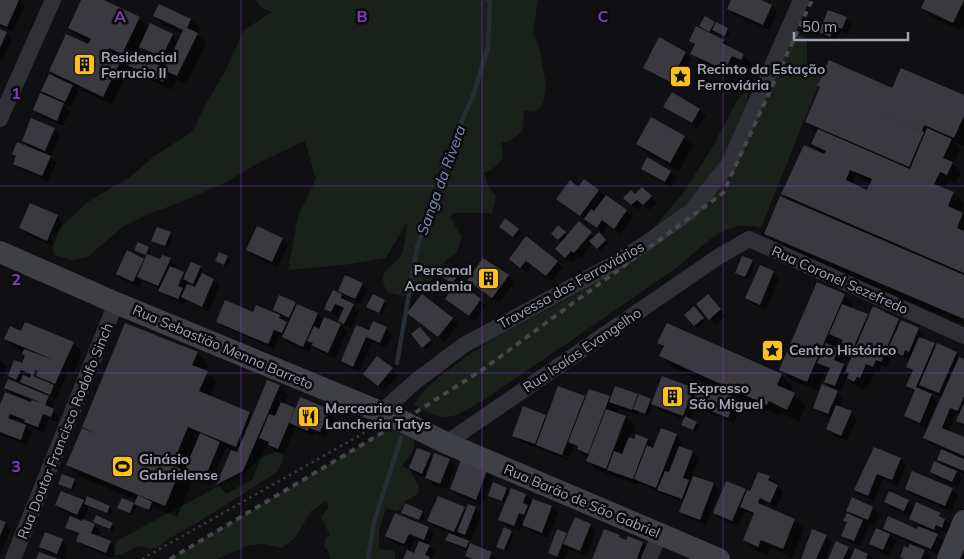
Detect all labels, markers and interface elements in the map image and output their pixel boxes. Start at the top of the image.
text: A [114,6,126,26]
text: B [356,6,368,26]
text: C [598,6,609,26]
scale bar [794,10,908,42]
text: 50 m [802,17,837,36]
place label: Residencial Ferrucio II [101,48,177,82]
building icon: Residencial Ferrucio II [73,53,97,77]
place label: Recinto da Estação Ferroviária [697,60,825,94]
place icon: Recinto da Estação Ferroviária [669,65,693,89]
text: 1 [11,83,21,103]
water label: Sanga da Rivera [412,123,470,237]
street label: Travessa dos Ferroviários [495,237,647,333]
street label: Rua Coronel Sezefredo [769,242,911,318]
place label: Personal Academia [405,261,472,295]
building icon: Personal Academia [476,266,500,290]
text: 2 [11,269,21,289]
street label: Rua Sebastião Menna Barreto [130,301,316,393]
street label: Rua Isaías Evangelho [519,304,645,396]
street label: Rua Doutor Francisco Rodolfo Sinch [13,320,117,542]
place icon: Centro Histórico [761,338,785,362]
place label: Centro Histórico [789,341,896,359]
place label: Expresso São Miguel [689,379,763,413]
building icon: Expresso São Miguel [661,384,685,408]
place label: Mercearia e Lancheria Tatys [325,399,431,433]
restaurant icon: Mercearia e Lancheria Tatys [297,404,321,428]
place label: Ginásio Gabrielense [139,450,218,484]
sports icon: Ginásio Gabrielense [111,455,135,479]
text: 3 [11,456,21,476]
street label: Rua Barão de São Gabriel [501,460,663,542]

